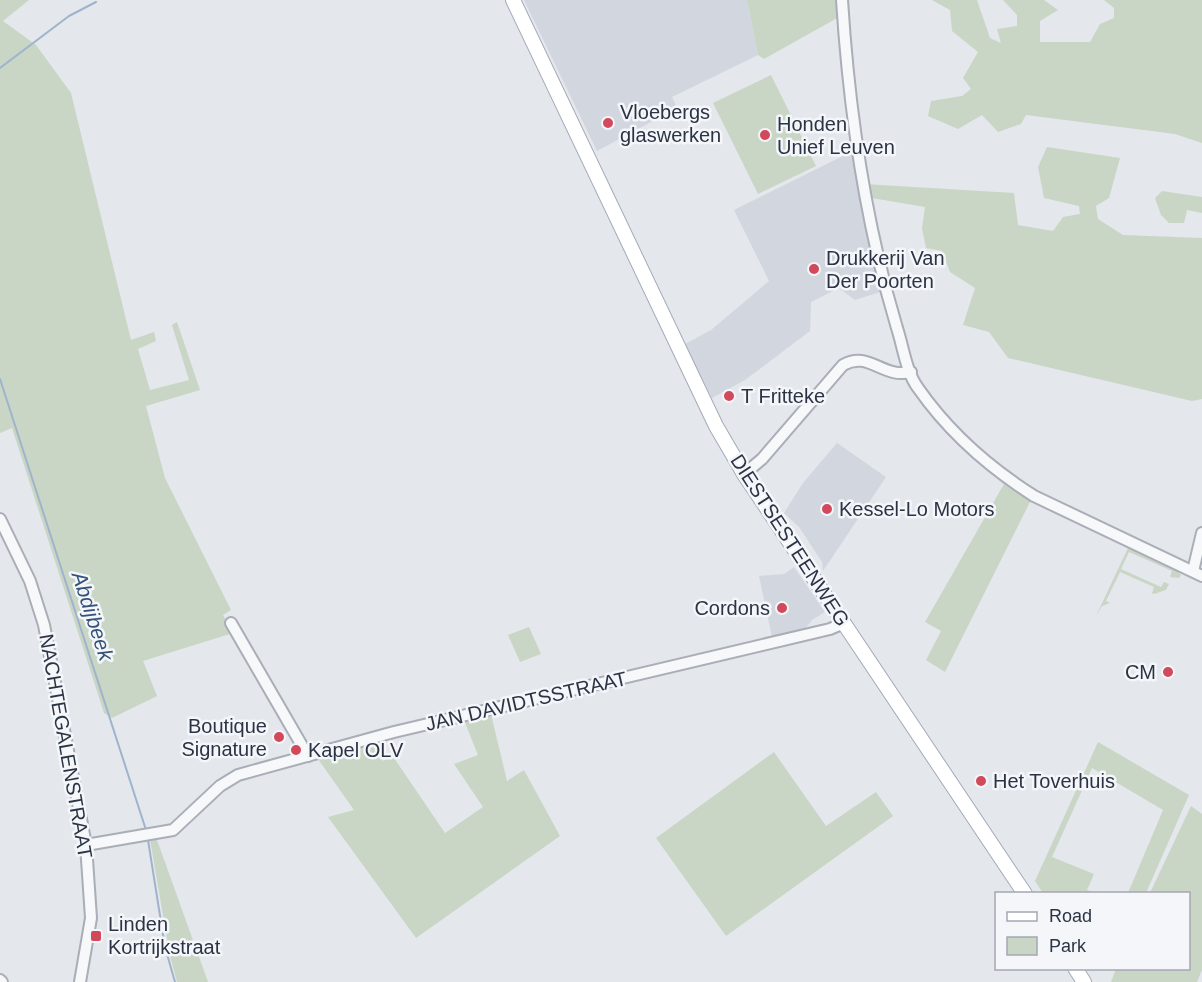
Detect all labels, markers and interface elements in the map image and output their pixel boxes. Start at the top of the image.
place label: Vloebergs glaswerken [620,101,721,146]
place label: Honden Unief Leuven [777,113,895,158]
marker: Vloebergs glaswerken [601,116,615,130]
marker: Honden Unief Leuven [758,128,772,142]
place label: Drukkerij Van Der Poorten [826,247,945,292]
marker: Drukkerij Van Der Poorten [807,262,821,276]
place label: T Fritteke [741,385,825,407]
marker: T Fritteke [722,389,736,403]
street label: DIESTSESTEENWEG [726,450,854,630]
place label: Kessel-Lo Motors [839,498,995,520]
marker: Kessel-Lo Motors [820,502,834,516]
water label: Abdijbeek [67,567,119,665]
place label: Cordons [694,597,770,619]
marker: Cordons [775,601,789,615]
street label: NACHTEGALENSTRAAT [35,632,97,860]
place label: CM [1125,661,1156,683]
marker: CM [1161,665,1175,679]
street label: JAN DAVIDTSSTRAAT [423,667,629,735]
place label: Boutique Signature [181,715,267,760]
marker: Boutique Signature [272,730,286,744]
place label: Kapel OLV [308,739,404,761]
marker: Kapel OLV [289,743,303,757]
place label: Het Toverhuis [993,770,1115,792]
marker: Het Toverhuis [974,774,988,788]
legend [995,892,1190,970]
text: Road [1049,906,1092,926]
place label: Linden Kortrijkstraat [108,913,221,958]
marker: Linden Kortrijkstraat [89,929,103,943]
text: Park [1049,936,1087,956]

